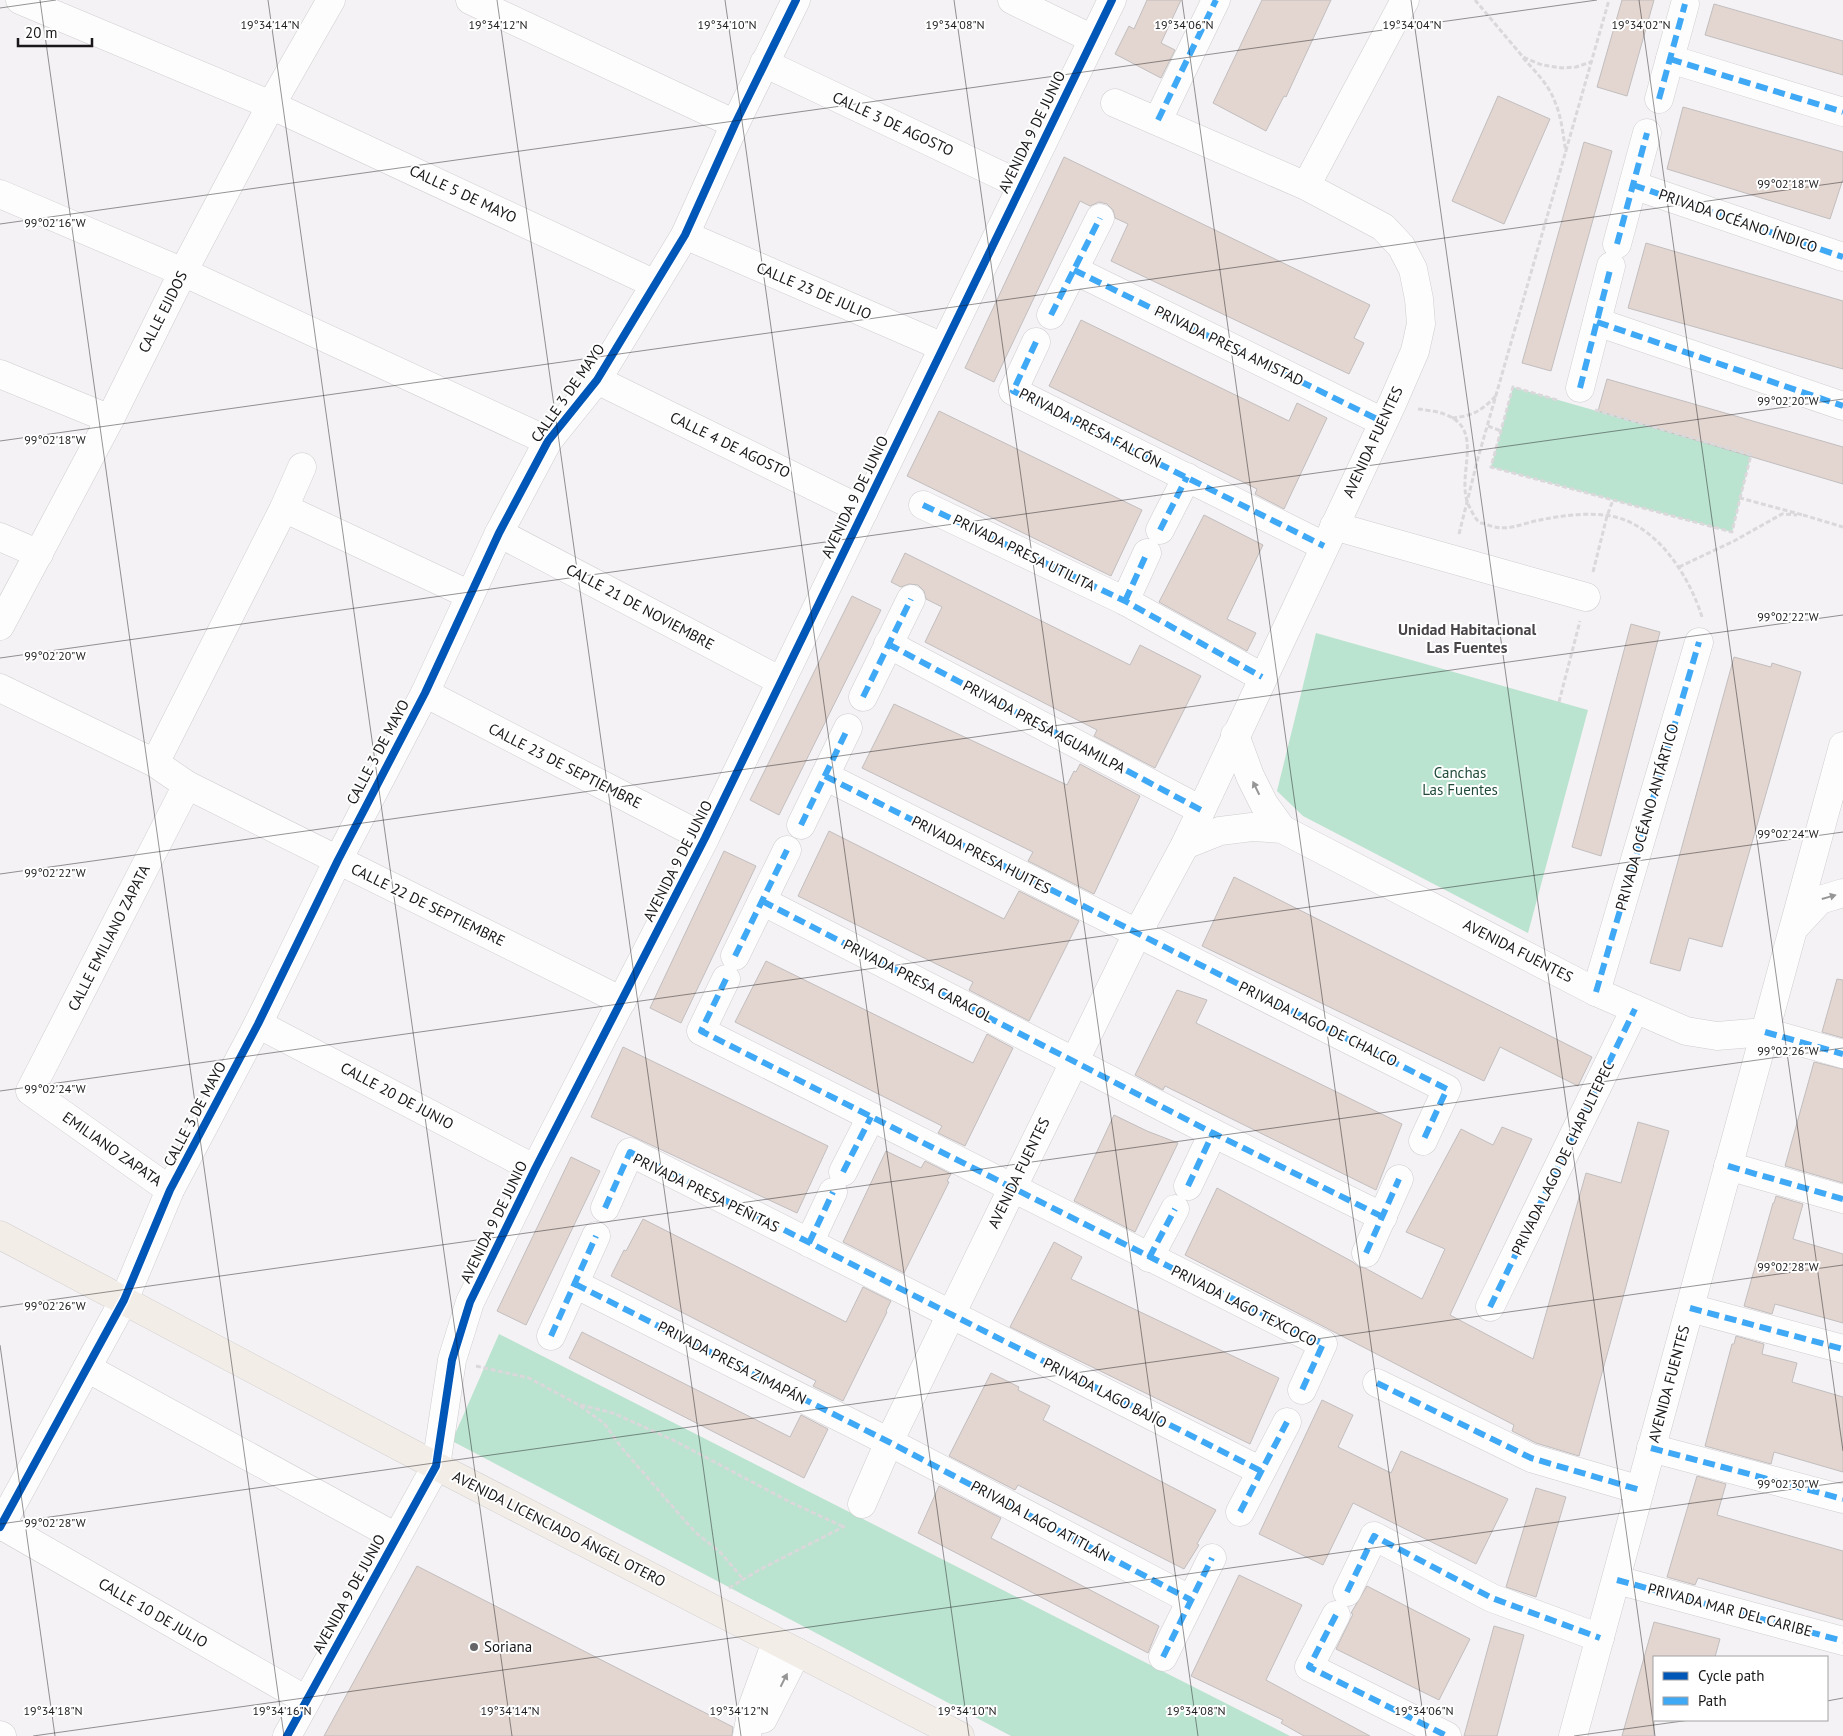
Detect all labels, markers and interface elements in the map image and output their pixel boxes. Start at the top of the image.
scale bar [18,15,91,47]
text: 19°34'14"N [240,17,300,32]
text: 19°34'12"N [468,17,528,32]
text: 19°34'10"N [697,17,757,32]
text: 19°34'08"N [925,17,985,32]
text: 19°34'06"N [1154,17,1214,32]
text: 19°34'04"N [1382,17,1442,32]
text: 19°34'02"N [1611,17,1671,32]
text: 20 m [25,23,58,42]
street label: AVENIDA 9 DE JUNIO [994,68,1069,196]
street label: CALLE 3 DE AGOSTO [830,87,957,160]
street label: CALLE 5 DE MAYO [407,160,520,227]
text: 99°02'18"W [1757,176,1819,191]
street label: PRIVADA OCÉANO ÍNDICO [1656,184,1820,257]
text: 99°02'16"W [24,215,86,230]
street label: CALLE 23 DE JULIO [754,258,875,323]
street label: CALLE EJIDOS [134,268,191,356]
street label: PRIVADA PRESA AMISTAD [1151,301,1307,390]
street label: CALLE 3 DE MAYO [526,340,609,446]
street label: PRIVADA PRESA FALCÓN [1016,383,1165,472]
street label: AVENIDA FUENTES [1338,383,1407,501]
text: 99°02'20"W [1757,393,1819,408]
street label: CALLE 4 DE AGOSTO [667,407,794,482]
text: 99°02'18"W [24,432,86,447]
street label: AVENIDA 9 DE JUNIO [817,433,892,561]
street label: PRIVADA PRESA UTILITA [950,510,1099,595]
street label: CALLE 21 DE NOVIEMBRE [563,559,718,654]
text: 99°02'22"W [1757,609,1819,624]
district label: Unidad Habitacional Las Fuentes [1398,619,1536,657]
text: 99°02'20"W [24,648,86,663]
street label: PRIVADA PRESA AGUAMILPA [960,676,1129,778]
street label: CALLE 3 DE MAYO [342,696,413,808]
street label: CALLE 23 DE SEPTIEMBRE [486,719,645,812]
street label: PRIVADA OCÉANO ANTÁRTICO [1611,721,1682,912]
park label: Canchas Las Fuentes [1422,763,1498,799]
one-way arrow [1252,781,1260,795]
street label: AVENIDA 9 DE JUNIO [639,797,716,925]
street label: PRIVADA PRESA HUITES [908,811,1054,898]
text: 99°02'24"W [1757,826,1819,841]
street label: CALLE 22 DE SEPTIEMBRE [348,859,508,950]
street label: CALLE EMILIANO ZAPATA [63,861,154,1014]
text: 99°02'22"W [24,865,86,880]
one-way arrow [1821,893,1836,901]
street label: AVENIDA FUENTES [1460,915,1576,986]
street label: PRIVADA PRESA CARACOL [840,935,996,1027]
street label: PRIVADA LAGO DE CHALCO [1236,977,1401,1070]
text: 99°02'26"W [1757,1043,1819,1058]
street label: PRIVADA LAGO DE CHAPULTEPEC [1507,1057,1618,1258]
street label: CALLE 3 DE MAYO [159,1058,230,1170]
street label: CALLE 20 DE JUNIO [337,1058,457,1133]
text: 99°02'24"W [24,1081,86,1096]
street label: EMILIANO ZAPATA [59,1107,166,1190]
street label: AVENIDA FUENTES [984,1114,1054,1231]
street label: PRIVADA PRESA PEÑITAS [630,1149,782,1236]
street label: AVENIDA 9 DE JUNIO [456,1158,531,1286]
text: 99°02'28"W [1757,1259,1819,1274]
street label: PRIVADA LAGO TEXCOCO [1168,1261,1320,1351]
text: 99°02'26"W [24,1298,86,1313]
street label: PRIVADA PRESA ZIMAPÁN [655,1317,810,1408]
street label: AVENIDA FUENTES [1644,1323,1693,1445]
street label: PRIVADA LAGO BAJÍO [1040,1353,1170,1432]
street label: AVENIDA LICENCIADO ÁNGEL OTERO [450,1466,669,1591]
street label: PRIVADA LAGO ATITLÁN [968,1476,1113,1565]
text: 99°02'30"W [1757,1476,1819,1491]
text: 99°02'28"W [24,1515,86,1530]
street label: AVENIDA 9 DE JUNIO [308,1531,389,1657]
street label: CALLE 10 DE JULIO [95,1574,211,1652]
street label: PRIVADA MAR DEL CARIBE [1646,1578,1814,1641]
place label: Soriana [484,1637,532,1656]
marker: Soriana [468,1641,480,1653]
legend [1653,1656,1828,1721]
text: Cycle path [1698,1666,1764,1685]
one-way arrow [780,1673,788,1687]
text: Path [1698,1691,1727,1710]
text: 19°34'18"N [23,1703,83,1718]
text: 19°34'16"N [252,1703,312,1718]
text: 19°34'14"N [480,1703,540,1718]
text: 19°34'12"N [709,1703,769,1718]
text: 19°34'10"N [937,1703,997,1718]
text: 19°34'08"N [1166,1703,1226,1718]
text: 19°34'06"N [1394,1703,1454,1718]

